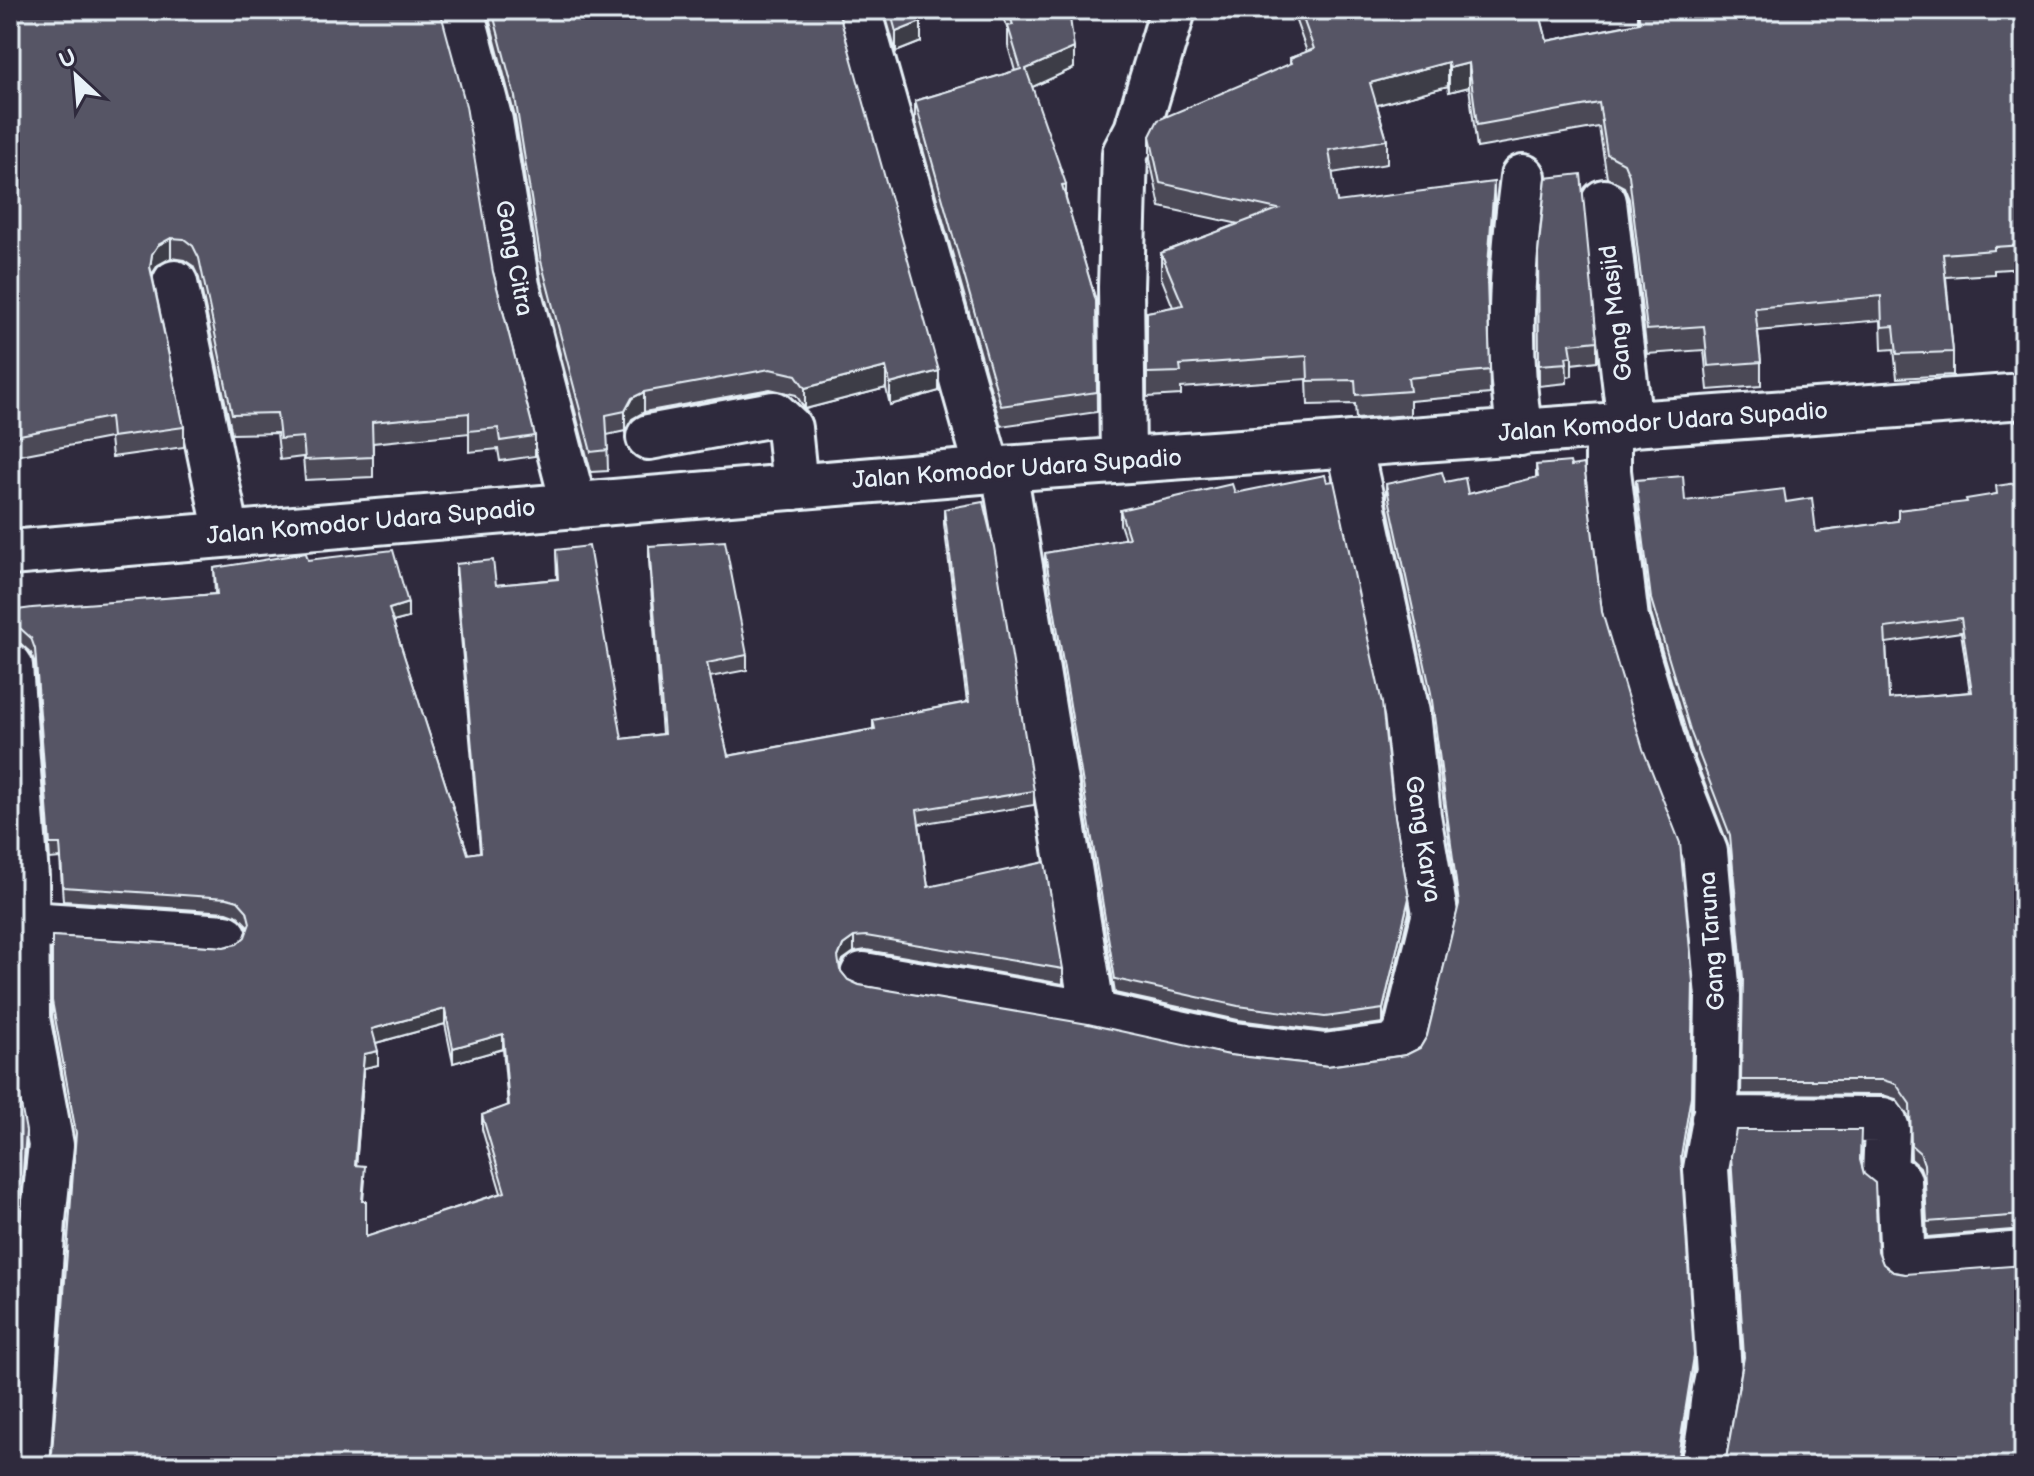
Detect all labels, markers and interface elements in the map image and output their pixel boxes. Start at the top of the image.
north arrow [36,36,116,116]
text: U [55,44,81,75]
street label: Gang Citra [489,198,539,318]
street label: Gang Masjid [1593,243,1639,383]
street label: Jalan Komodor Udara Supadio [1497,396,1829,448]
street label: Jalan Komodor Udara Supadio [851,443,1183,495]
street label: Jalan Komodor Udara Supadio [205,493,537,551]
street label: Gang Karya [1399,774,1447,904]
street label: Gang Taruna [1693,870,1731,1012]

